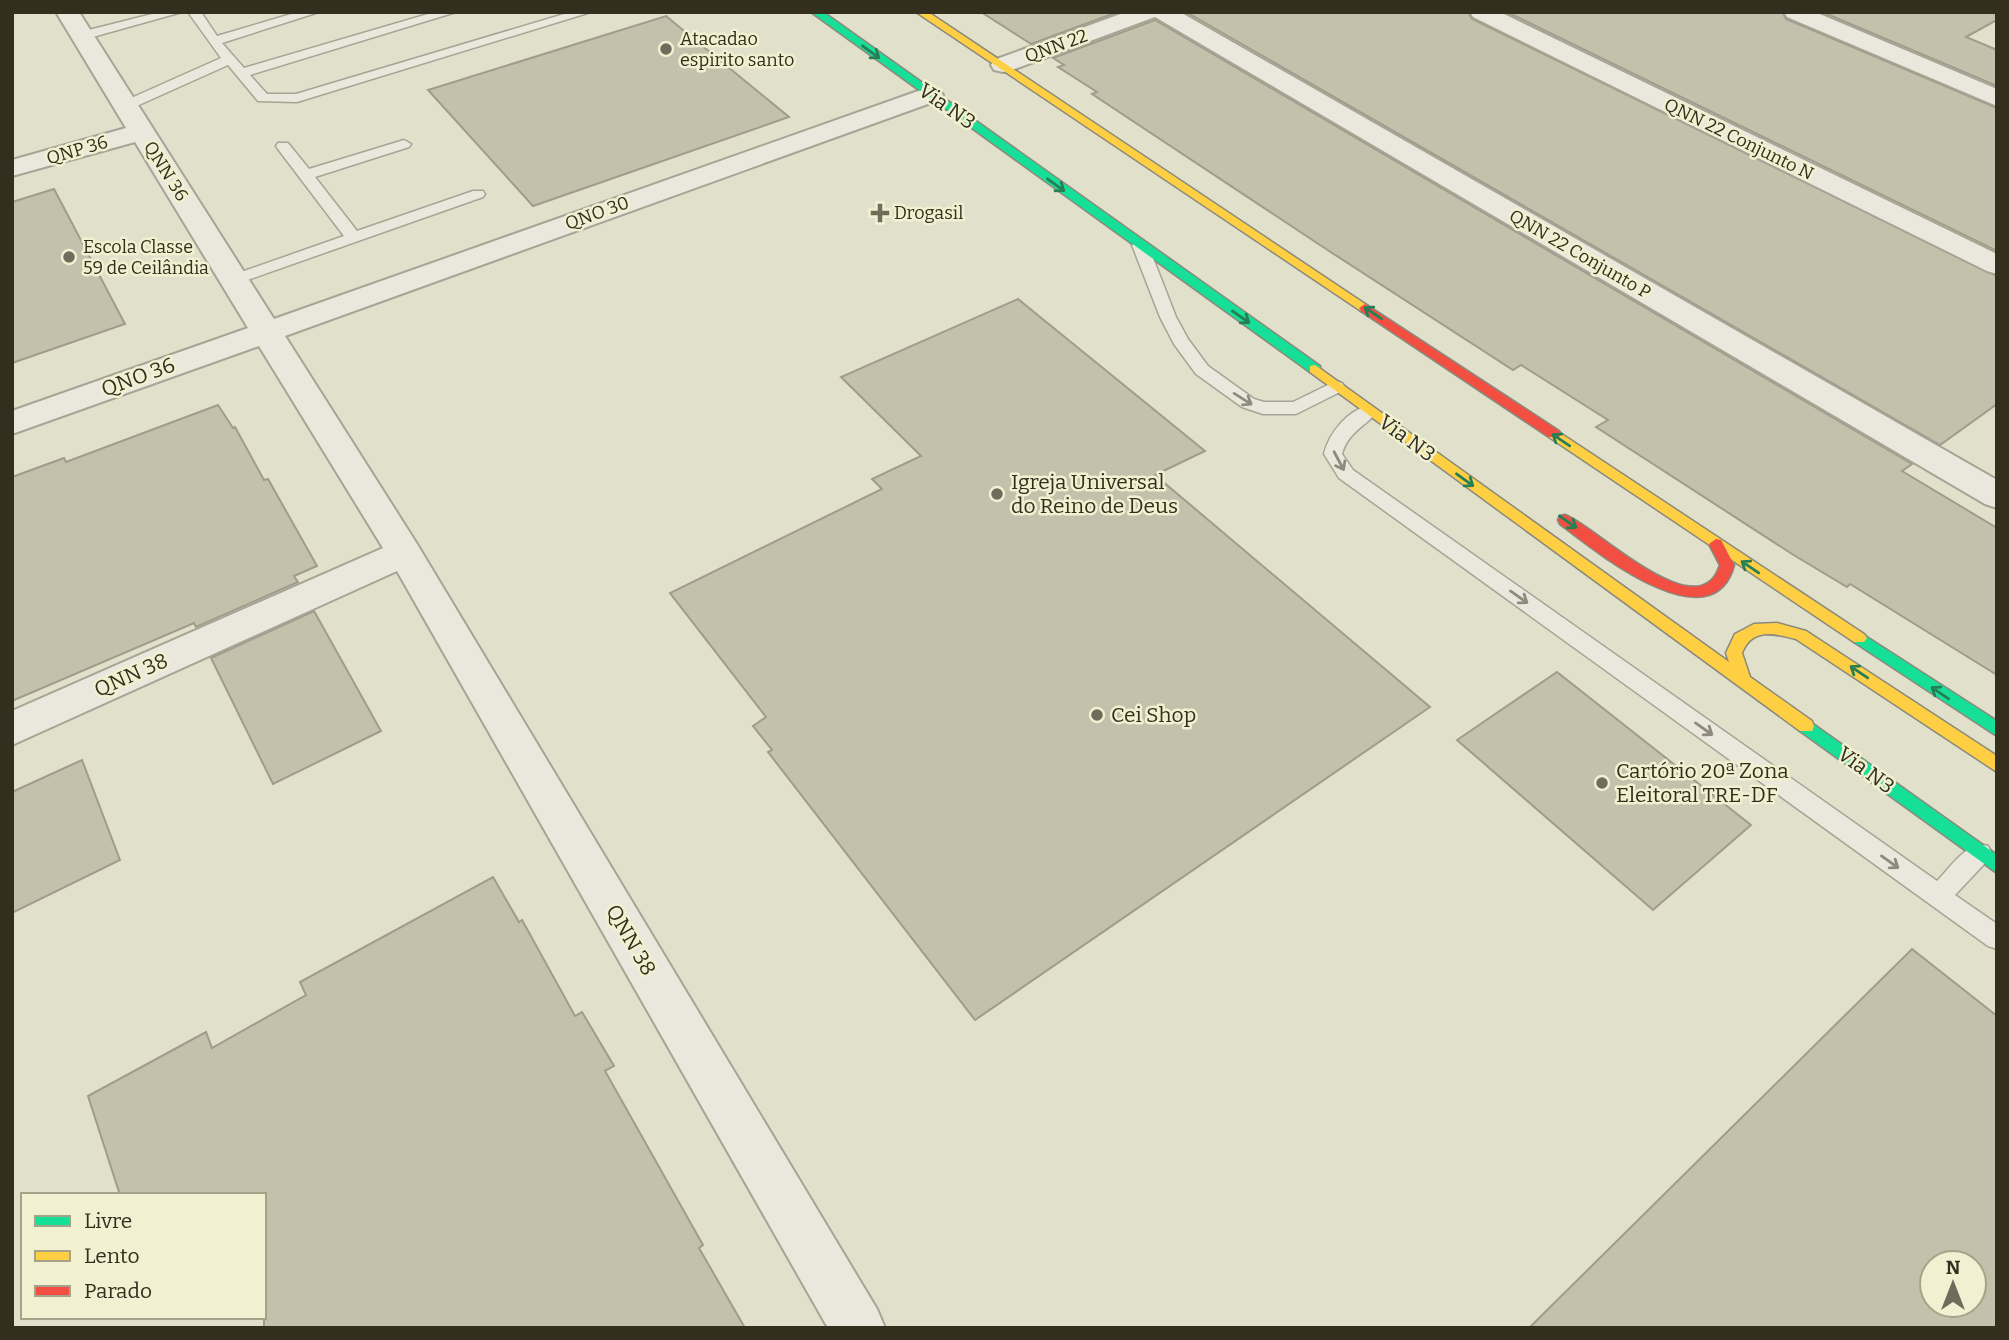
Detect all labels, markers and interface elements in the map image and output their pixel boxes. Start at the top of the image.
street label: QNN 22 [1022,24,1090,68]
place label: Atacadao espirito santo [680,28,794,71]
marker: Atacadao espirito santo [658,41,674,57]
one-way arrow [861,45,880,60]
street label: Via N3 [913,77,981,135]
street label: QNN 22 Conjunto N [1661,93,1817,185]
street label: QNP 36 [44,131,110,169]
street label: QNN 36 [139,137,193,205]
one-way arrow [1046,177,1065,192]
street label: QNO 30 [562,191,632,235]
place label: Drogasil [894,202,963,224]
street label: QNN 22 Conjunto P [1505,204,1655,304]
marker: Drogasil [872,205,888,221]
place label: Escola Classe 59 de Ceilândia [83,236,209,279]
marker: Escola Classe 59 de Ceilândia [61,249,77,265]
one-way arrow [1364,306,1383,320]
one-way arrow [1231,310,1250,324]
street label: QNO 36 [98,352,178,402]
one-way arrow [1233,392,1253,406]
street label: Via N3 [1374,409,1440,467]
one-way arrow [1552,433,1572,447]
one-way arrow [1333,451,1347,471]
place label: Igreja Universal do Reino de Deus [1011,469,1178,519]
one-way arrow [1455,473,1474,487]
marker: Igreja Universal do Reino de Deus [989,486,1005,502]
one-way arrow [1558,515,1577,529]
one-way arrow [1741,559,1761,573]
one-way arrow [1509,590,1528,605]
street label: QNN 38 [90,647,172,703]
one-way arrow [1850,664,1869,679]
one-way arrow [1931,685,1950,700]
place label: Cei Shop [1111,702,1196,728]
marker: Cei Shop [1089,707,1105,723]
one-way arrow [1695,722,1713,737]
street label: Via N3 [1833,741,1899,799]
place label: Cartório 20ª Zona Eleitoral TRE-DF [1616,758,1789,808]
marker: Cartório 20ª Zona Eleitoral TRE-DF [1594,775,1610,791]
one-way arrow [1880,854,1899,869]
street label: QNN 38 [600,900,662,980]
legend [21,1193,266,1319]
text: Livre [84,1208,132,1234]
text: Lento [84,1243,140,1269]
north arrow [1918,1249,1988,1319]
text: N [1946,1256,1961,1279]
text: Parado [84,1278,152,1304]

